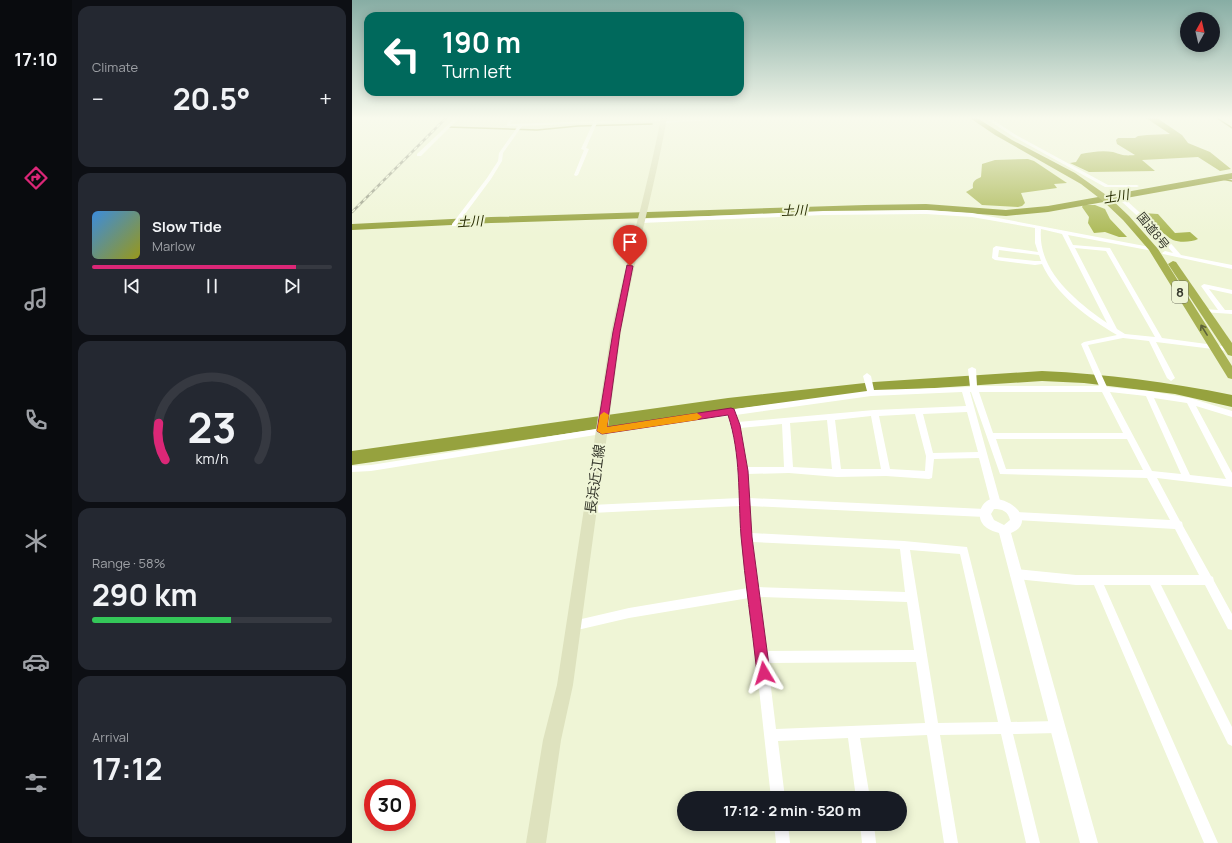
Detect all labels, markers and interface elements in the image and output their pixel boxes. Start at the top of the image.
north arrow [1180,12,1220,52]
map controls [1180,12,1220,52]
text: 190 m [442,23,521,61]
icon: left [376,28,428,80]
text: 17:10 [14,47,58,71]
text: Climate [92,58,138,76]
text: Turn left [442,59,512,83]
text: 20.5° [173,78,251,119]
text: − [92,84,104,114]
text: + [319,84,332,114]
icon: directions [22,164,50,192]
water label: 土川 [1102,185,1132,207]
water label: 土川 [781,200,809,219]
street label: 国道8号 [1133,209,1174,253]
water label: 土川 [457,211,485,231]
text: Slow Tide [152,216,222,237]
pin [613,225,647,266]
icon: arrive [619,231,641,253]
text: Marlow [152,237,195,255]
icon: previous [121,275,143,297]
icon: pause [201,275,223,297]
icon: next [281,275,303,297]
road number: 8 [1172,281,1188,303]
icon: music [22,285,50,313]
one-way arrow [1200,325,1208,336]
text: 23 [188,398,236,454]
icon: phone [22,406,50,434]
street label: 長浜近江線 [580,443,609,515]
text: km/h [195,448,229,467]
icon: climate [22,527,50,555]
text: Range · 58% [92,554,165,572]
text: 290 km [92,574,197,615]
icon: car [22,648,50,676]
position arrow [743,652,785,694]
text: Arrival [92,728,129,746]
text: 17:12 [92,748,162,789]
icon: filters [22,769,50,797]
speed limit sign: 30 [364,779,416,831]
text: 17:12 · 2 min · 520 m [723,800,861,821]

